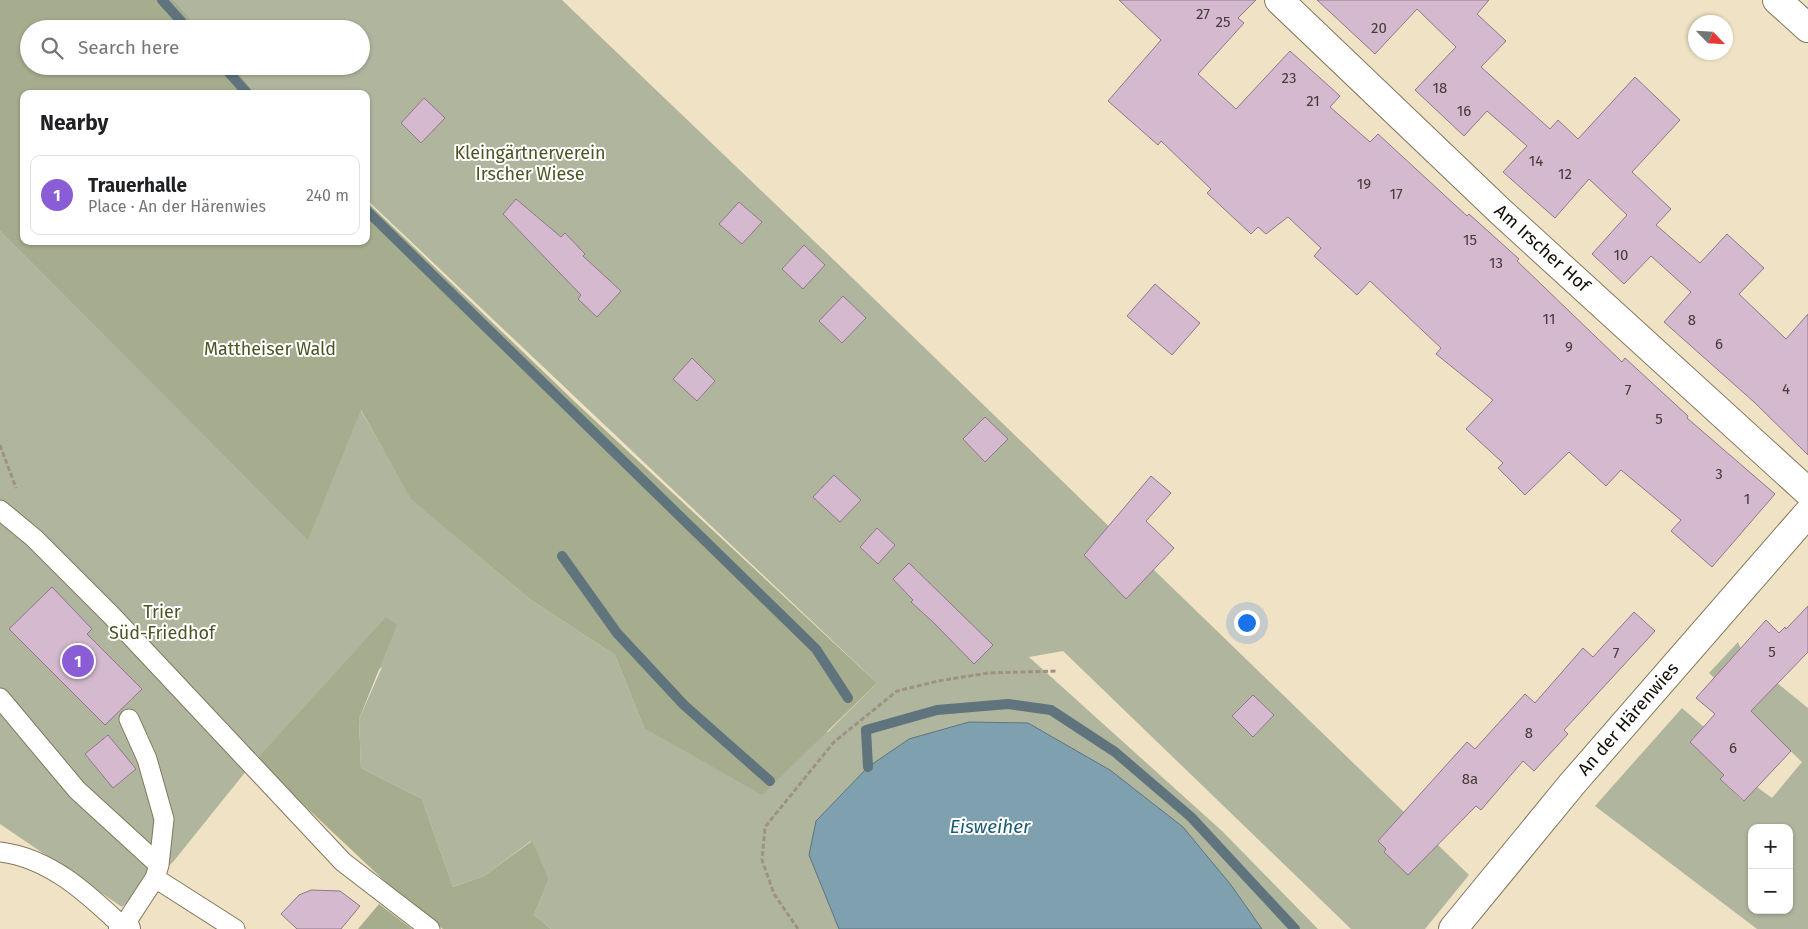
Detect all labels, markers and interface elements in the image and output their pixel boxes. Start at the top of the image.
house number: 27 [1196,5,1210,23]
house number: 25 [1216,13,1230,31]
north arrow [1688,15,1733,60]
house number: 20 [1371,19,1387,37]
search box [20,20,370,75]
icon: search [38,34,66,62]
text: Search here [78,36,179,59]
house number: 23 [1282,69,1296,87]
house number: 18 [1433,79,1447,97]
house number: 21 [1306,92,1320,110]
house number: 16 [1457,102,1471,120]
text: Nearby [40,110,108,136]
park label: Kleingärtnerverein Irscher Wiese [454,142,606,185]
house number: 14 [1529,152,1543,170]
house number: 12 [1558,165,1572,183]
text: Trauerhalle [88,174,187,197]
house number: 19 [1357,175,1371,193]
house number: 17 [1389,185,1403,203]
text: 1 [53,186,61,205]
text: 240 m [306,186,349,205]
text: Place · An der Härenwies [88,197,266,216]
street label: Am Irscher Hof [1490,200,1596,298]
house number: 15 [1463,231,1477,249]
house number: 10 [1614,246,1628,264]
house number: 13 [1489,254,1503,272]
house number: 11 [1543,310,1555,328]
house number: 8 [1688,311,1696,329]
house number: 6 [1715,335,1723,353]
park label: Mattheiser Wald [204,338,336,360]
house number: 9 [1565,338,1573,356]
house number: 4 [1782,380,1790,398]
house number: 7 [1625,381,1632,399]
house number: 5 [1655,410,1663,428]
house number: 3 [1715,465,1723,483]
house number: 1 [1744,490,1750,508]
park label: Trier Süd-Friedhof [109,601,217,644]
your location [1234,610,1260,636]
pin: 1 [62,642,94,680]
house number: 5 [1768,643,1776,661]
house number: 7 [1613,644,1620,662]
street label: An der Härenwies [1573,658,1683,780]
house number: 8 [1525,724,1533,742]
house number: 6 [1729,739,1737,757]
house number: 8a [1462,770,1478,788]
water label: Eisweiher [950,815,1031,838]
map controls [1748,824,1793,914]
button: + [1748,824,1793,869]
button: − [1748,869,1793,914]

